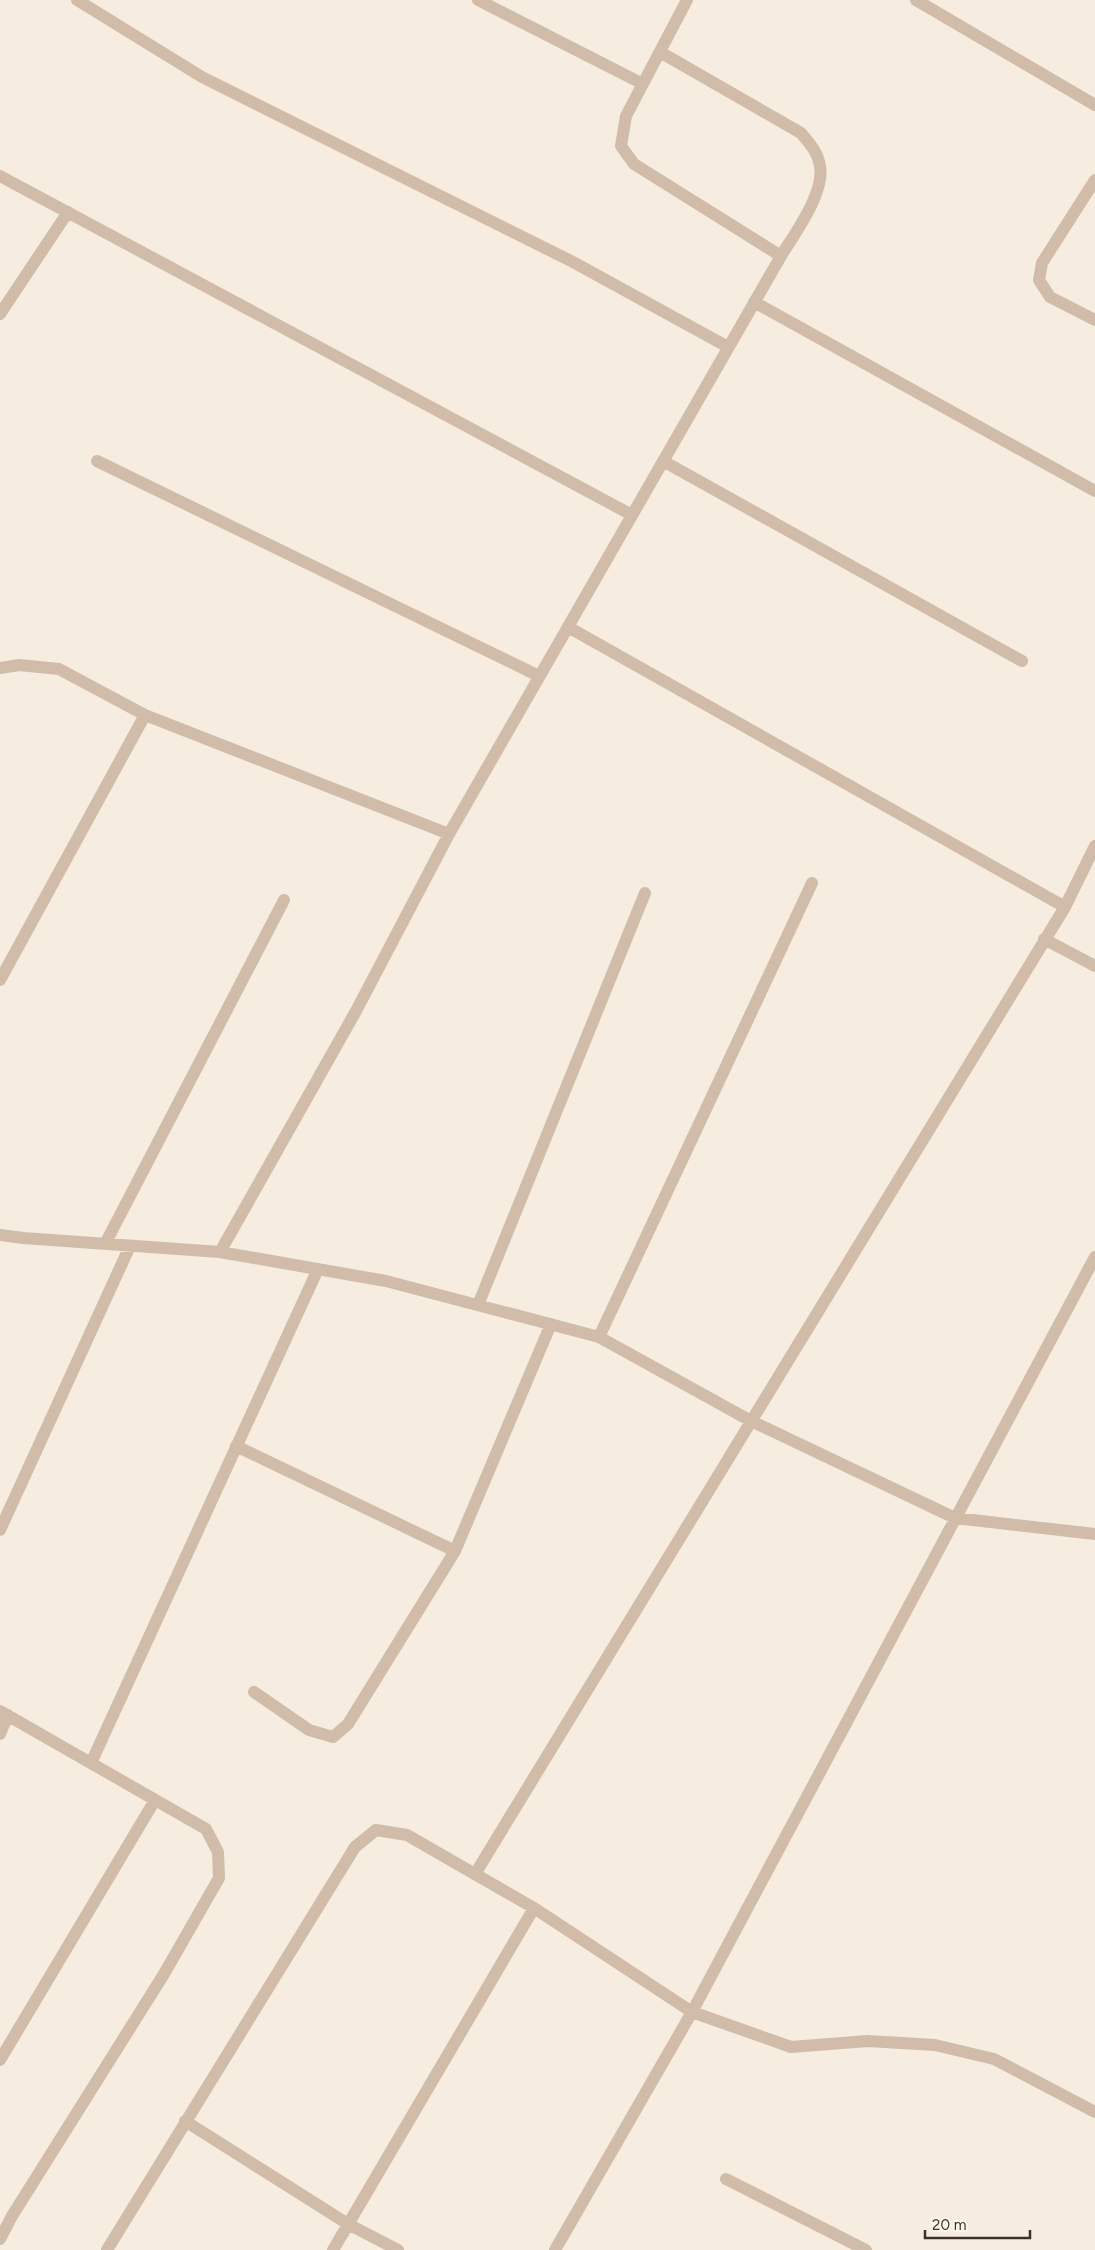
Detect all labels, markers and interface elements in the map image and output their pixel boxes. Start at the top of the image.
scale bar [925,2208,1030,2240]
text: 20 m [932,2216,966,2234]

